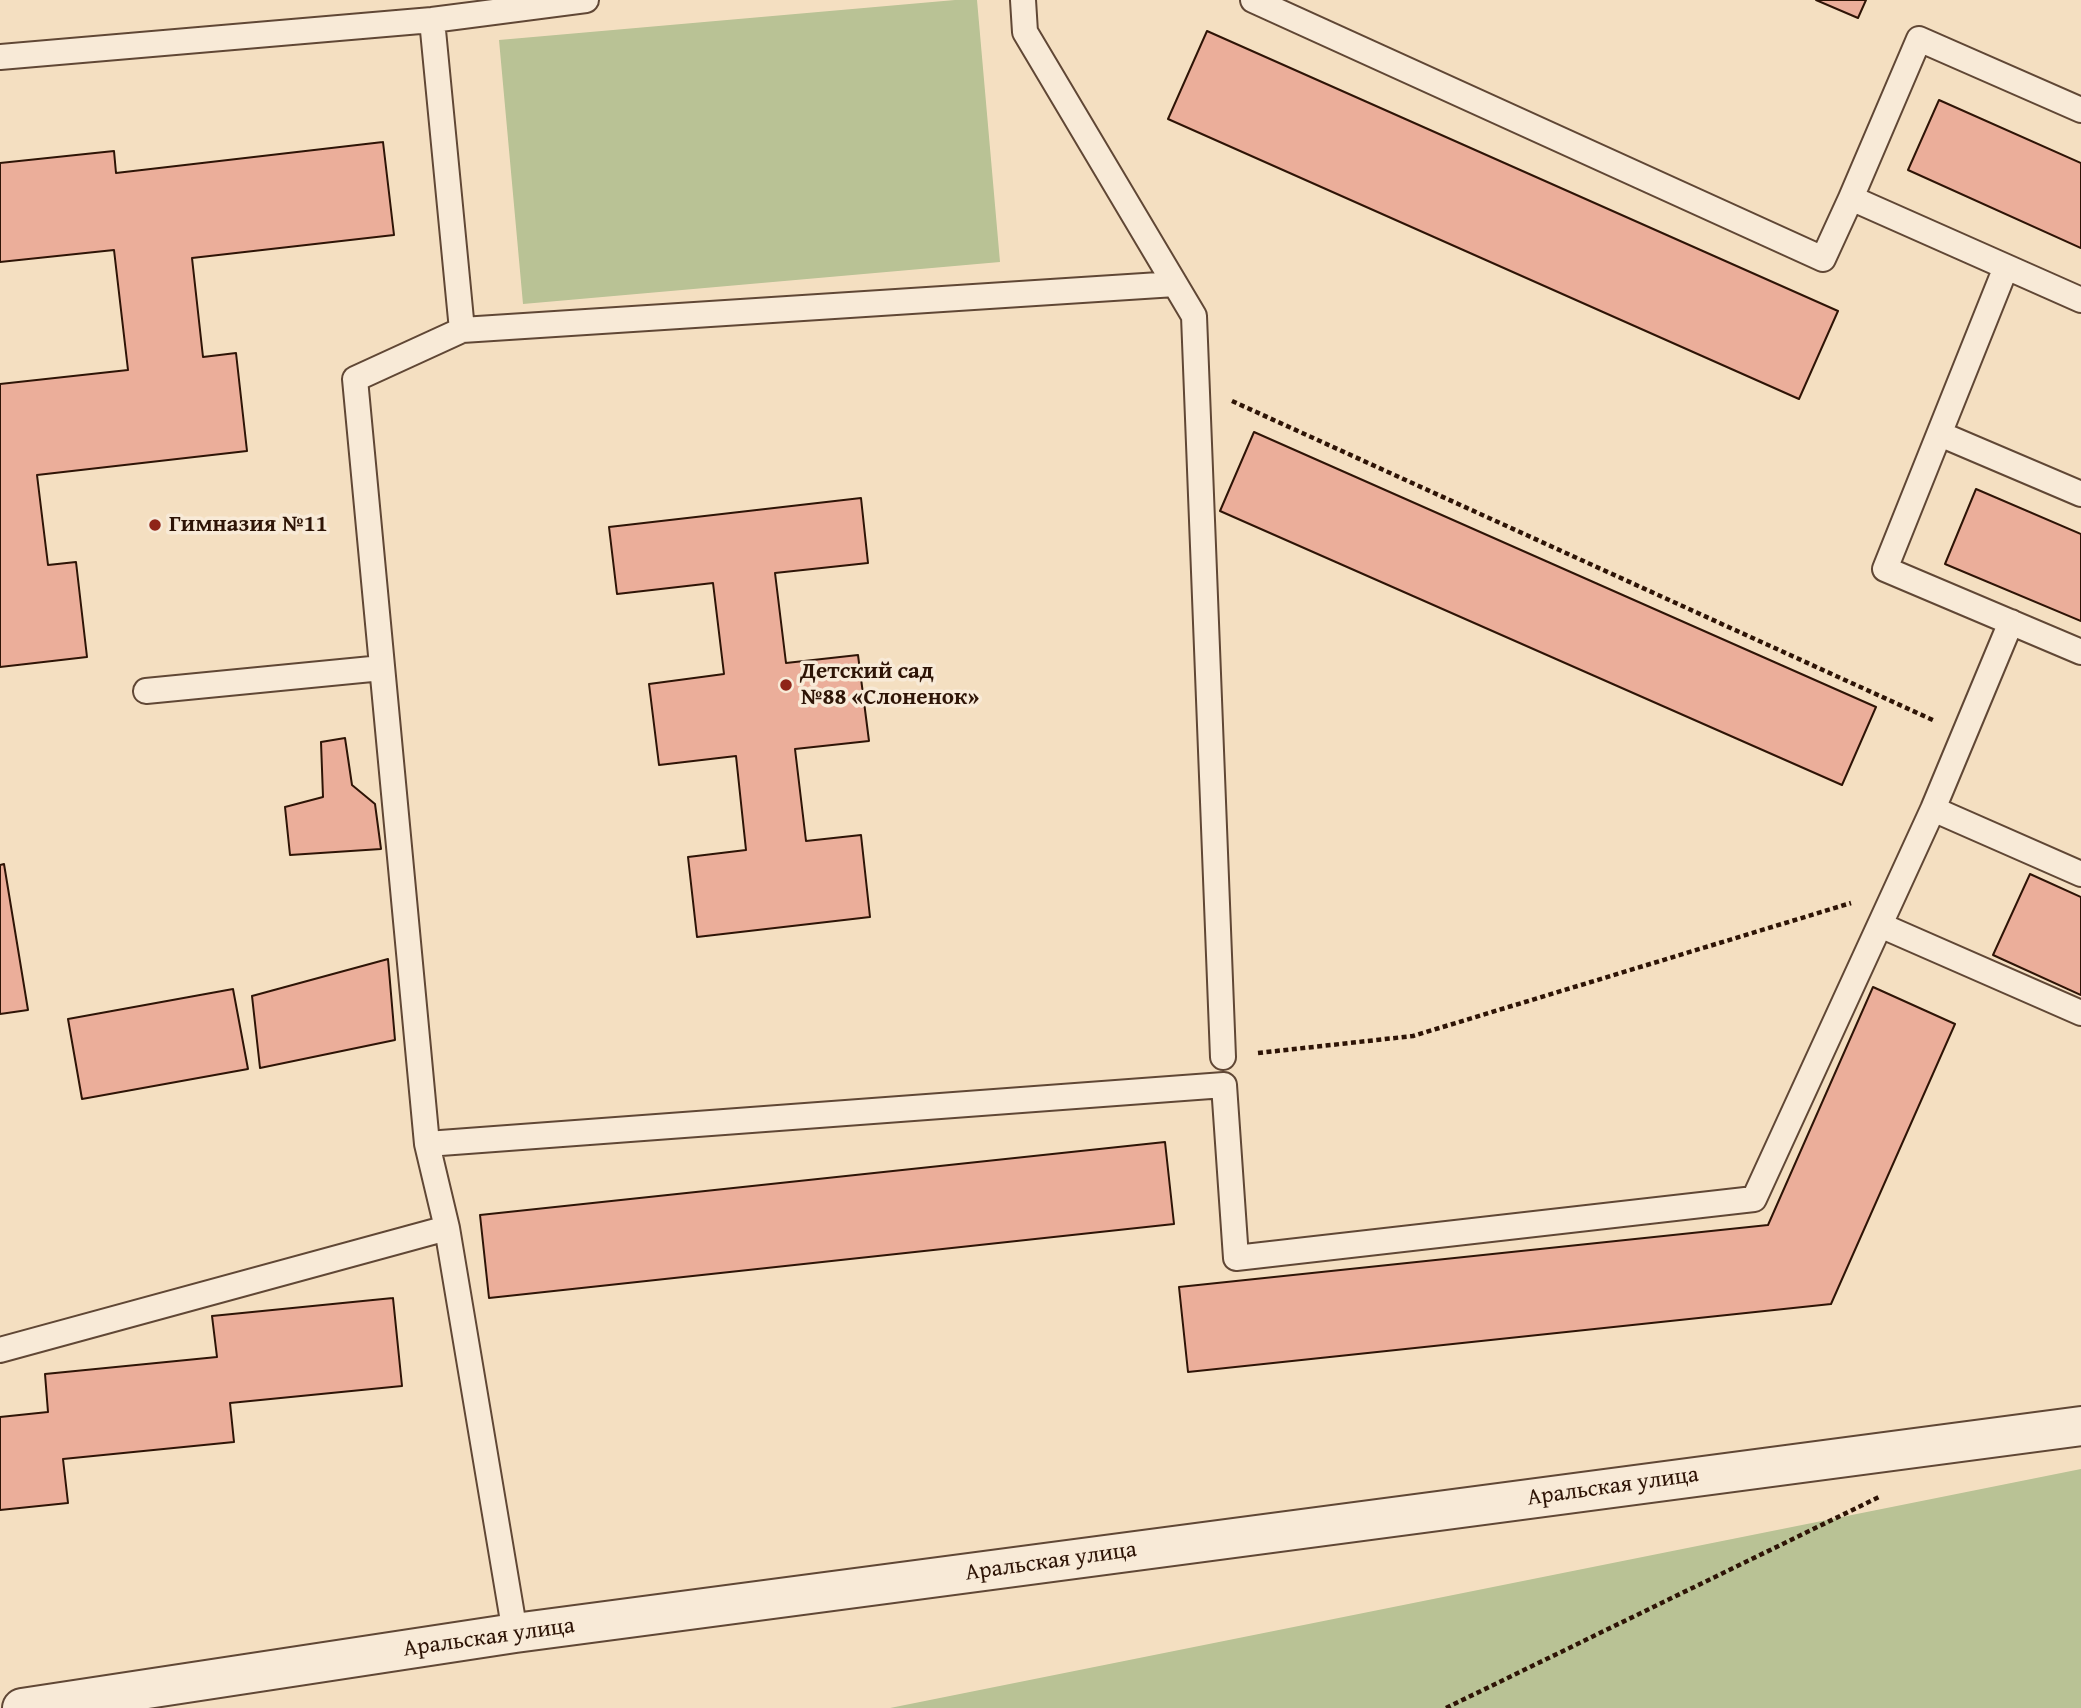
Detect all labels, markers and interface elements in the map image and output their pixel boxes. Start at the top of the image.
place label: Гимназия №11 [169,511,328,539]
marker: Гимназия №11 [147,517,163,533]
place label: Детский сад №88 «Слоненок» [800,658,979,712]
marker: Детский сад №88 «Слоненок» [778,677,794,693]
street label: Аральская улица [1526,1461,1700,1513]
street label: Аральская улица [964,1536,1138,1588]
street label: Аральская улица [402,1612,576,1664]

